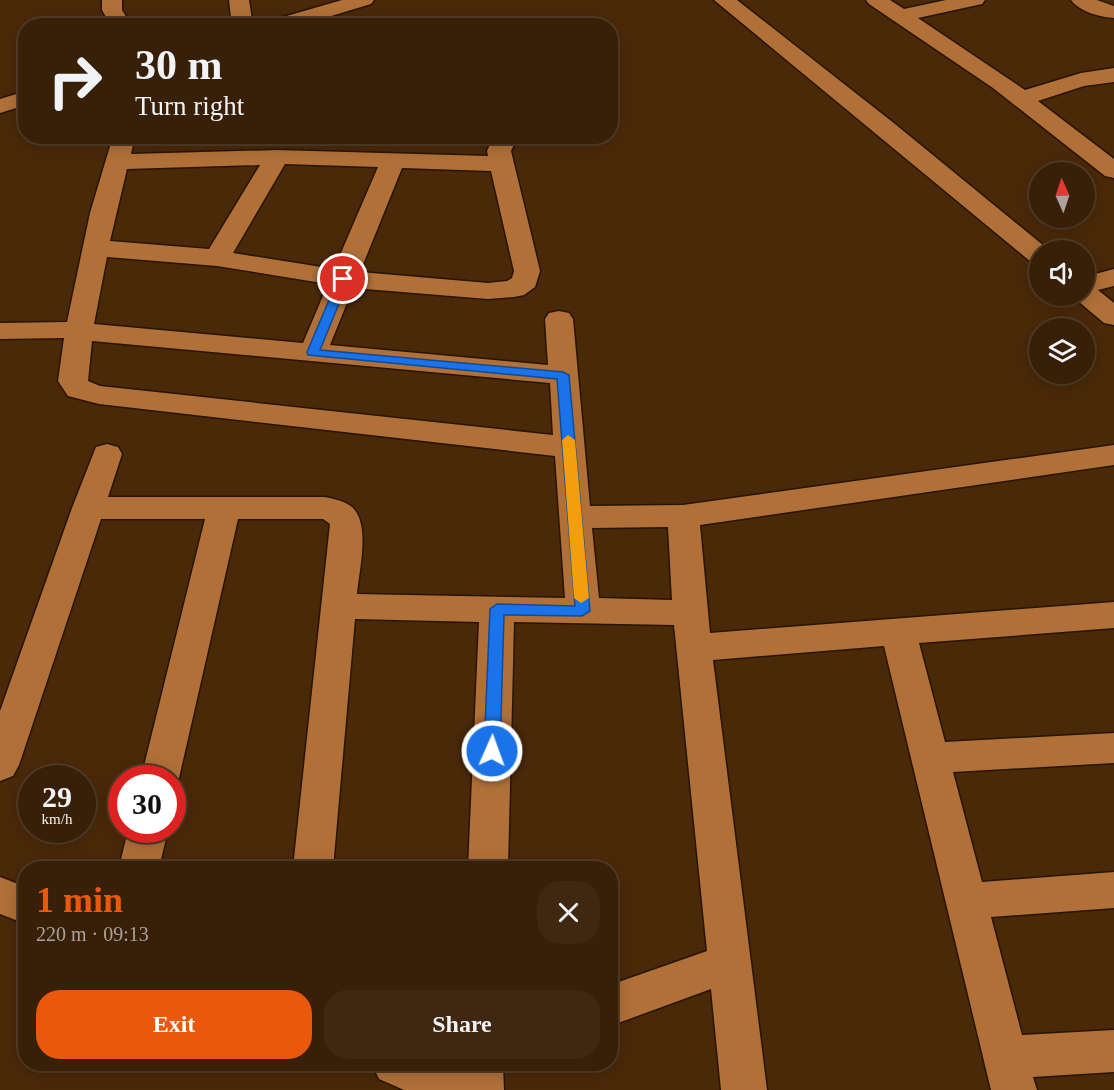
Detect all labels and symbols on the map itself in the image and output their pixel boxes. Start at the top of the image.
north arrow [1029,162,1095,228]
pin [317,253,368,304]
position arrow [460,719,524,783]
speed limit sign: 30 [108,765,186,843]

